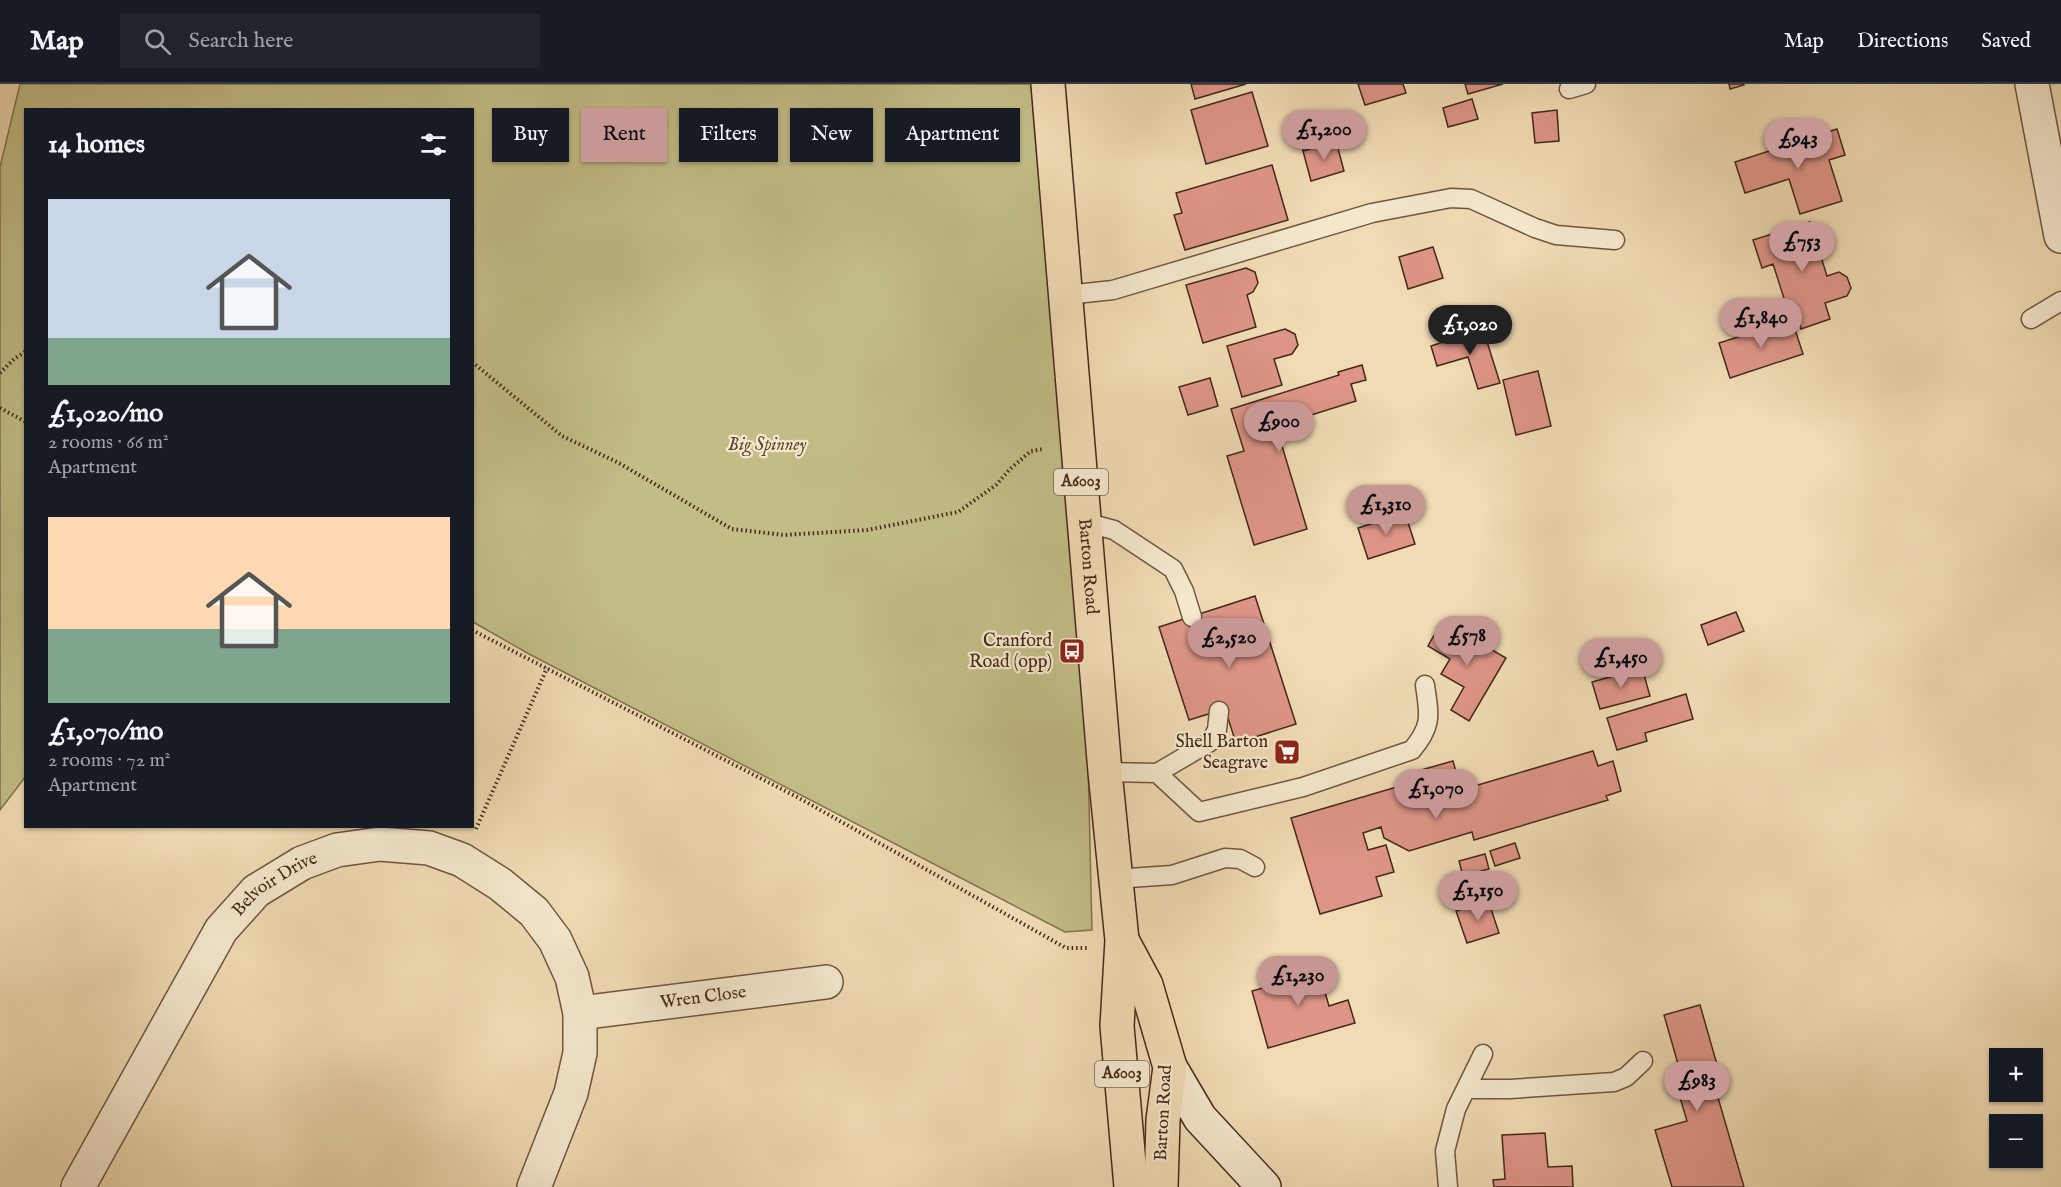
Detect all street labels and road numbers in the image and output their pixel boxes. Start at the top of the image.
road number: A6003 [1054,469,1108,495]
street label: Barton Road [1073,517,1103,616]
street label: Belvoir Drive [227,847,321,921]
street label: Wren Close [659,981,747,1014]
road number: A6003 [1095,1061,1149,1087]
street label: Barton Road [1150,1064,1178,1162]

